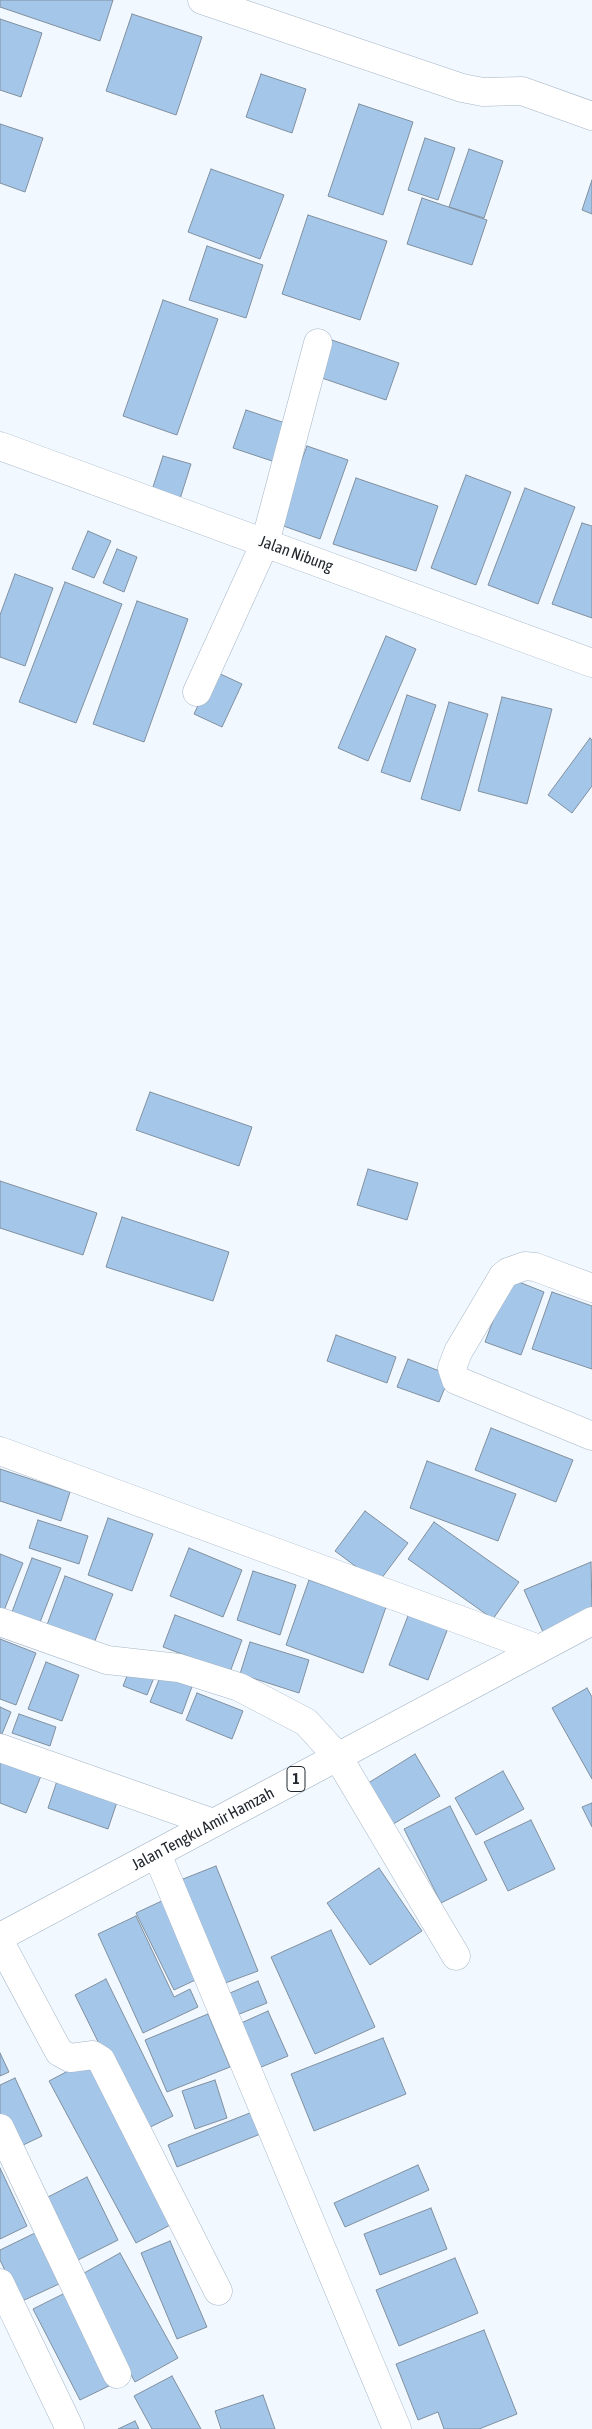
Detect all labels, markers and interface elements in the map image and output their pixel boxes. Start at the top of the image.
street label: Jalan Nibung [256,532,336,576]
road number: 1 [287,1766,305,1792]
street label: Jalan Tengku Amir Hamzah [129,1783,277,1875]

